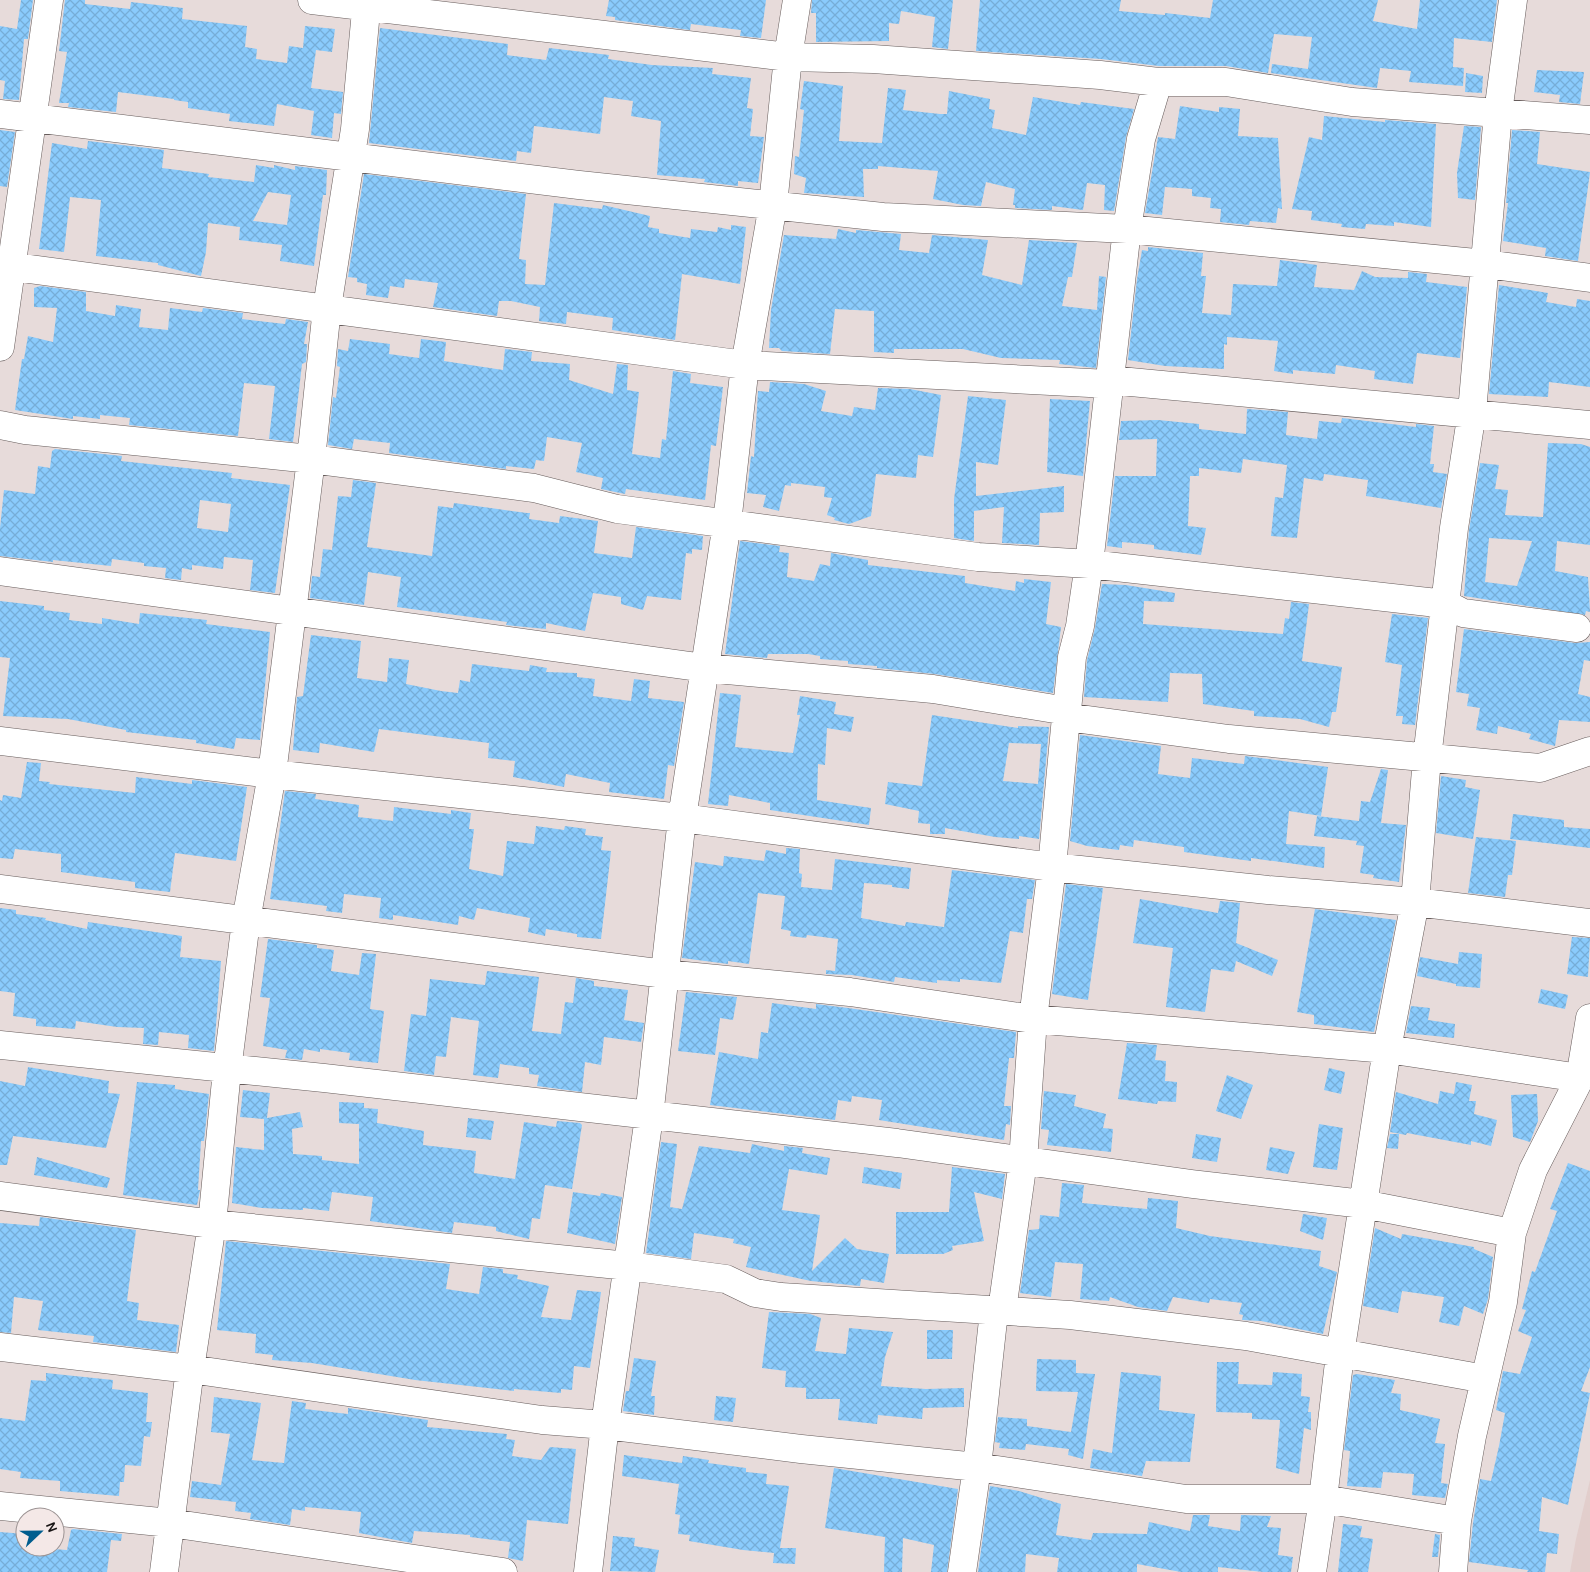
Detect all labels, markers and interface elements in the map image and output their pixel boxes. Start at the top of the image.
north arrow [15,1507,65,1557]
text: N [42,1519,61,1535]

